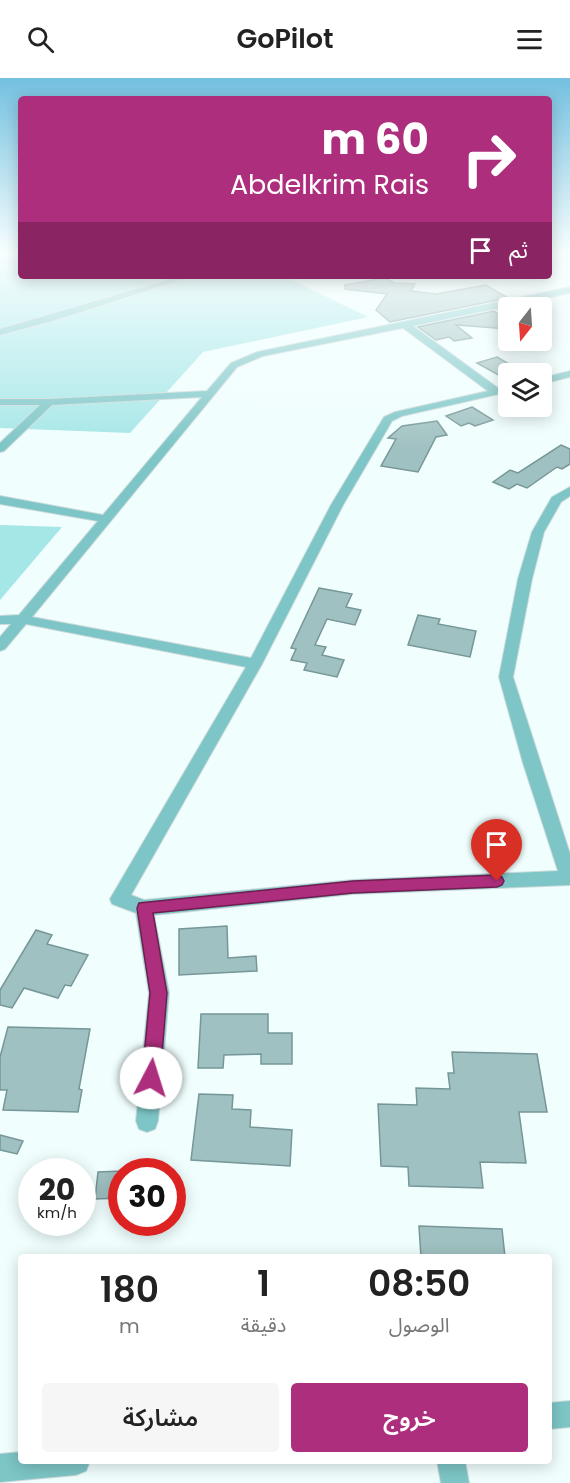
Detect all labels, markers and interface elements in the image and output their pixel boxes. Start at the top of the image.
text: GoPilot [236,20,334,57]
icon: search [24,23,57,56]
icon: menu [513,23,546,56]
text: 60 m [321,110,429,169]
icon: right [450,120,528,198]
text: Abdelkrim Rais [230,166,429,203]
icon: arrive [464,234,497,267]
text: ثم [509,235,528,266]
north arrow [498,297,552,351]
map controls [498,297,552,417]
button: layers [498,363,552,417]
pin [471,819,522,881]
icon: arrive [480,828,513,861]
position arrow [119,1046,183,1110]
speed limit sign: 30 [108,1158,186,1236]
text: 20 [39,1168,75,1211]
text: km/h [37,1202,77,1223]
text: 1 [257,1258,270,1309]
text: 08:50 [368,1258,470,1309]
text: 180 [100,1264,159,1315]
text: دقيقة [241,1311,286,1339]
text: الوصول [389,1311,450,1339]
text: m [119,1312,140,1340]
button: مشاركة [42,1383,279,1452]
button: خروج [291,1383,528,1452]

